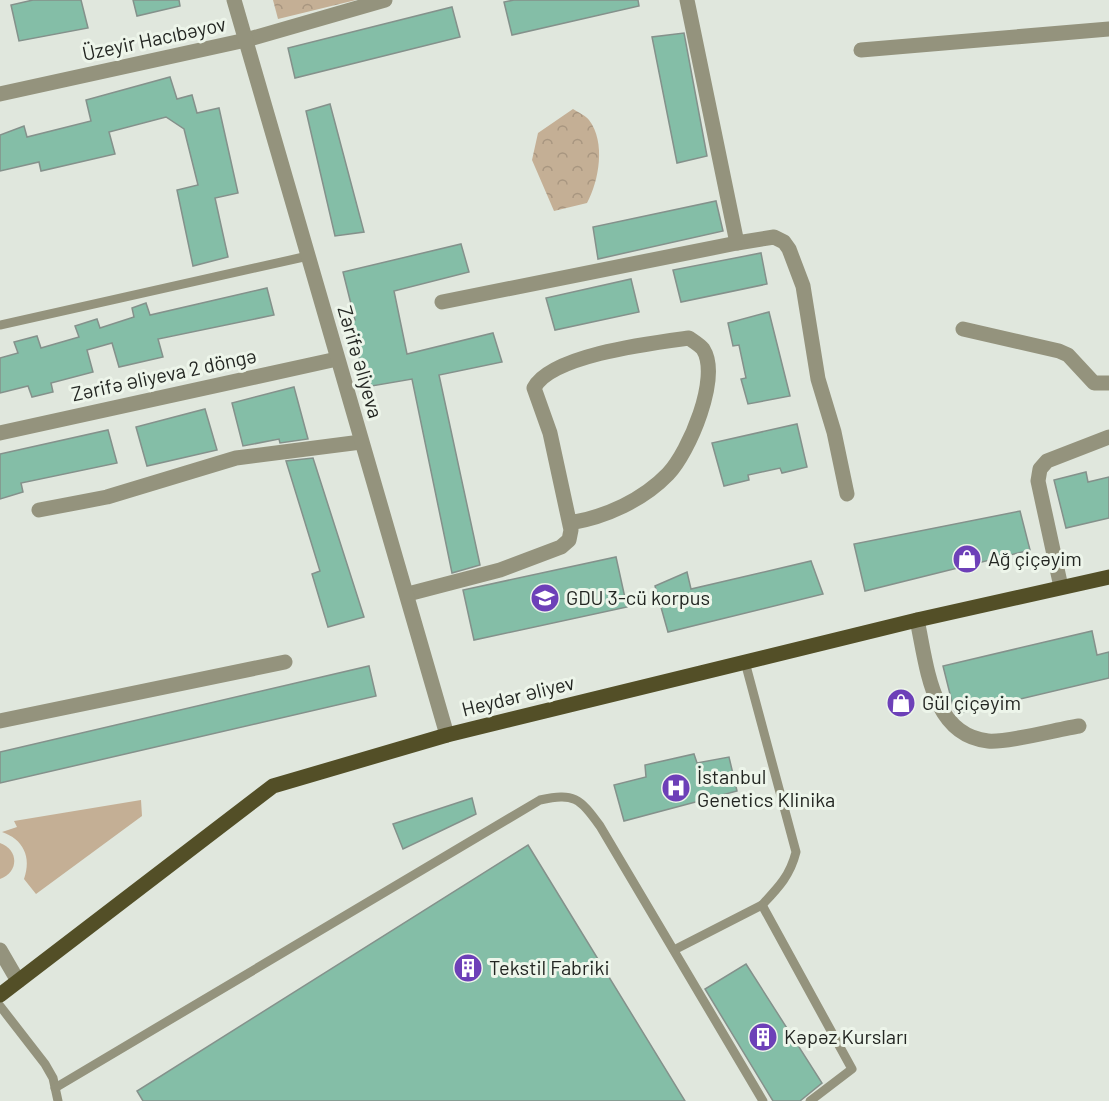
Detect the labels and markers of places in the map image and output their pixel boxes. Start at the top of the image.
shop icon: Ağ çiçəyim [951,543,983,575]
place label: Ağ çiçəyim [988,546,1082,570]
school or university icon: GDU 3-cü korpus [529,582,561,614]
place label: GDU 3-cü korpus [566,585,710,609]
shop icon: Gül çiçəyim [885,687,917,719]
place label: Gül çiçəyim [922,690,1021,714]
place label: İstanbul Genetics Klinika [697,764,835,811]
hospital icon: İstanbul Genetics Klinika [660,772,692,804]
building icon: Tekstil Fabriki [452,952,484,984]
place label: Tekstil Fabriki [489,955,610,979]
building icon: Kəpəz Kursları [747,1021,779,1053]
place label: Kəpəz Kursları [784,1024,908,1048]

